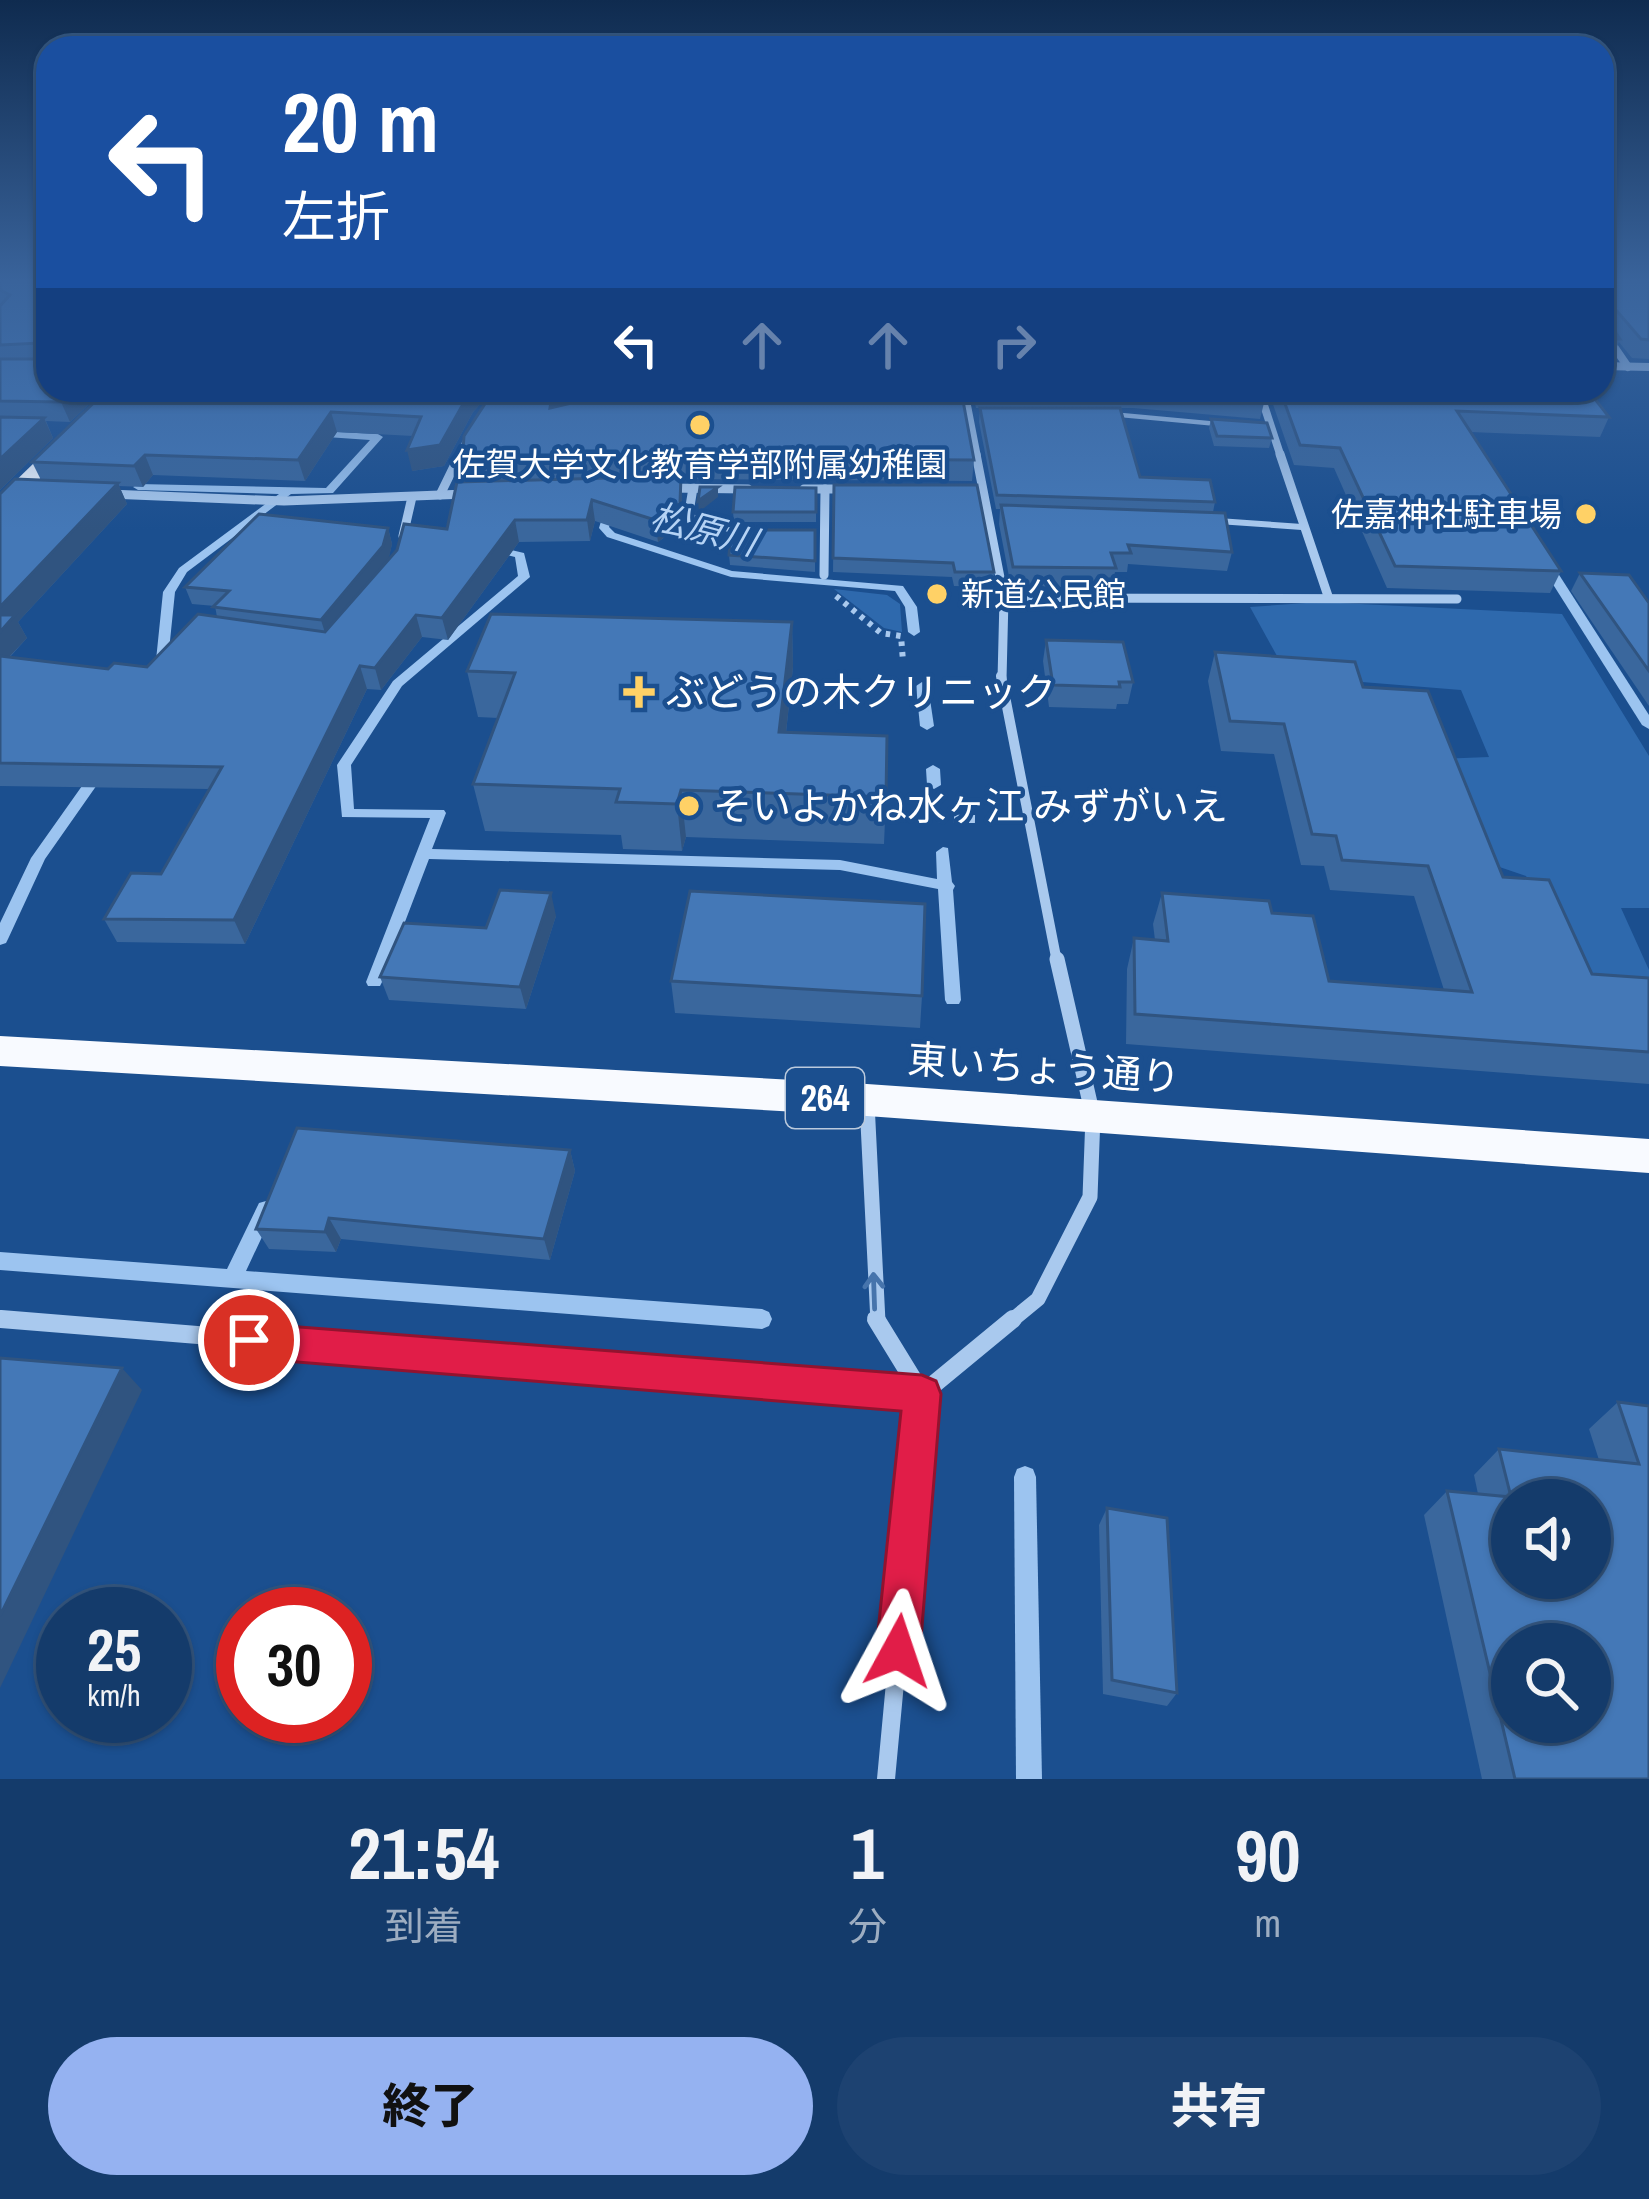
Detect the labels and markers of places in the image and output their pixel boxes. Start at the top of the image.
marker: 佐賀大学文化教育学部附属幼稚園 [687,412,713,438]
place label: 佐賀大学文化教育学部附属幼稚園 [453,442,948,486]
place label: 佐嘉神社駐車場 [1331,492,1562,536]
marker: 佐嘉神社駐車場 [1573,501,1599,527]
place label: 新道公民館 [961,572,1126,616]
marker: 新道公民館 [924,581,950,607]
place label: ぶどうの木クリニック [666,666,1056,718]
marker: ぶどうの木クリニック [623,676,655,708]
place label: そいよかね水ヶ江 みずがいえ [713,780,1228,832]
marker: そいよかね水ヶ江 みずがいえ [676,793,702,819]
pin [198,1289,300,1391]

